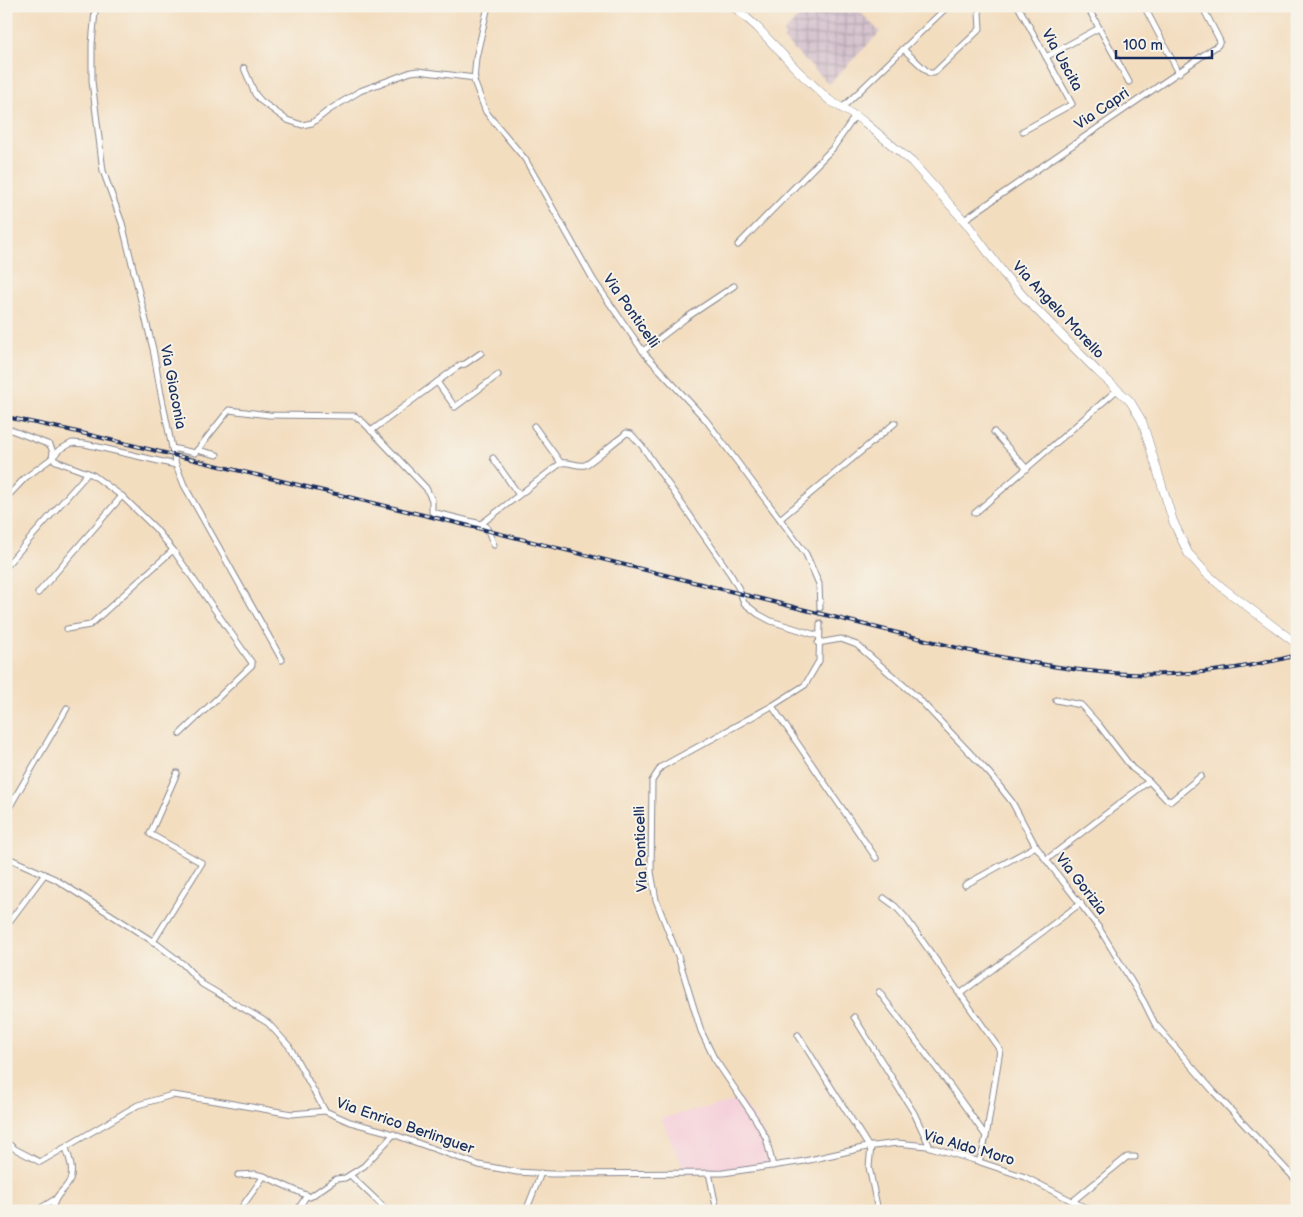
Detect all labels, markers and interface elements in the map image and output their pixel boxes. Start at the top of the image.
street label: Via Uscita [1037,26,1087,94]
scale bar [1116,28,1212,60]
text: 100 m [1123,36,1163,55]
street label: Via Capri [1071,84,1133,134]
street label: Via Angelo Morello [1008,257,1108,363]
street label: Via Ponticelli [598,270,664,352]
street label: Via Giaconia [156,343,190,431]
street label: Via Ponticelli [630,806,652,892]
street label: Via Gorizia [1051,849,1111,919]
street label: Via Enrico Berlinguer [334,1094,477,1159]
street label: Via Aldo Moro [921,1126,1017,1170]

